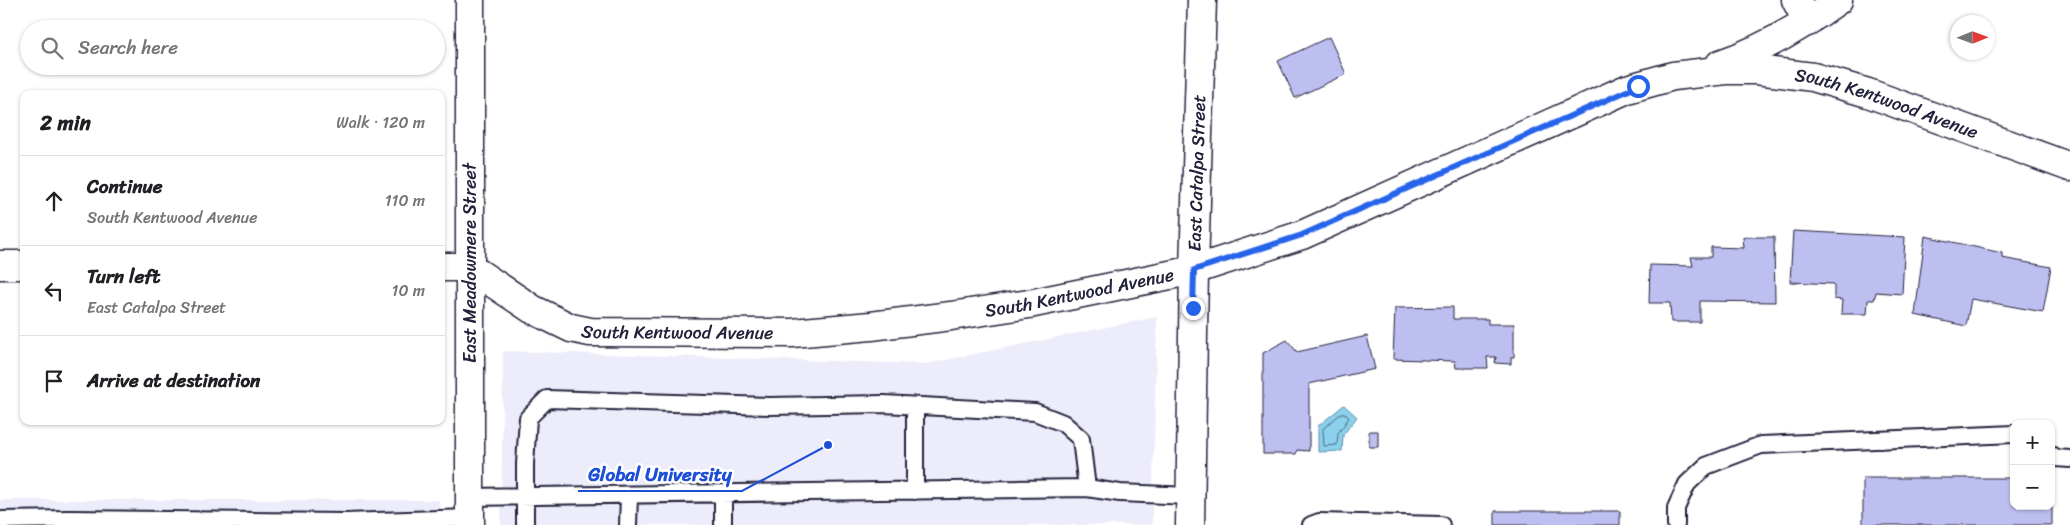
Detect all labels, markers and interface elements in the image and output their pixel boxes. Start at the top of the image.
north arrow [1950,15,1995,60]
search box [20,20,445,75]
text: Search here [78,31,178,64]
icon: search [38,34,66,62]
street label: South Kentwood Avenue [1793,59,1983,148]
route start [1627,75,1650,98]
street label: East Catalpa Street [1179,94,1215,252]
text: 2 min [40,104,91,142]
text: Walk · 120 m [336,108,425,137]
street label: East Meadowmere Street [454,162,486,363]
text: Continue [87,170,163,203]
text: 110 m [385,186,425,215]
icon: ahead [40,187,68,215]
text: South Kentwood Avenue [87,203,257,232]
street label: South Kentwood Avenue [983,259,1177,327]
text: Turn left [87,260,160,293]
text: 10 m [392,276,425,305]
icon: left [40,277,68,305]
text: East Catalpa Street [87,293,226,322]
route end [1182,297,1205,320]
street label: South Kentwood Avenue [578,315,773,349]
text: Arrive at destination [87,364,260,397]
icon: arrive [40,367,68,395]
map controls [2010,420,2055,510]
button: + [2010,420,2055,465]
callout: Global University [578,457,742,491]
text: Global University [587,458,733,491]
button: − [2010,465,2055,510]

